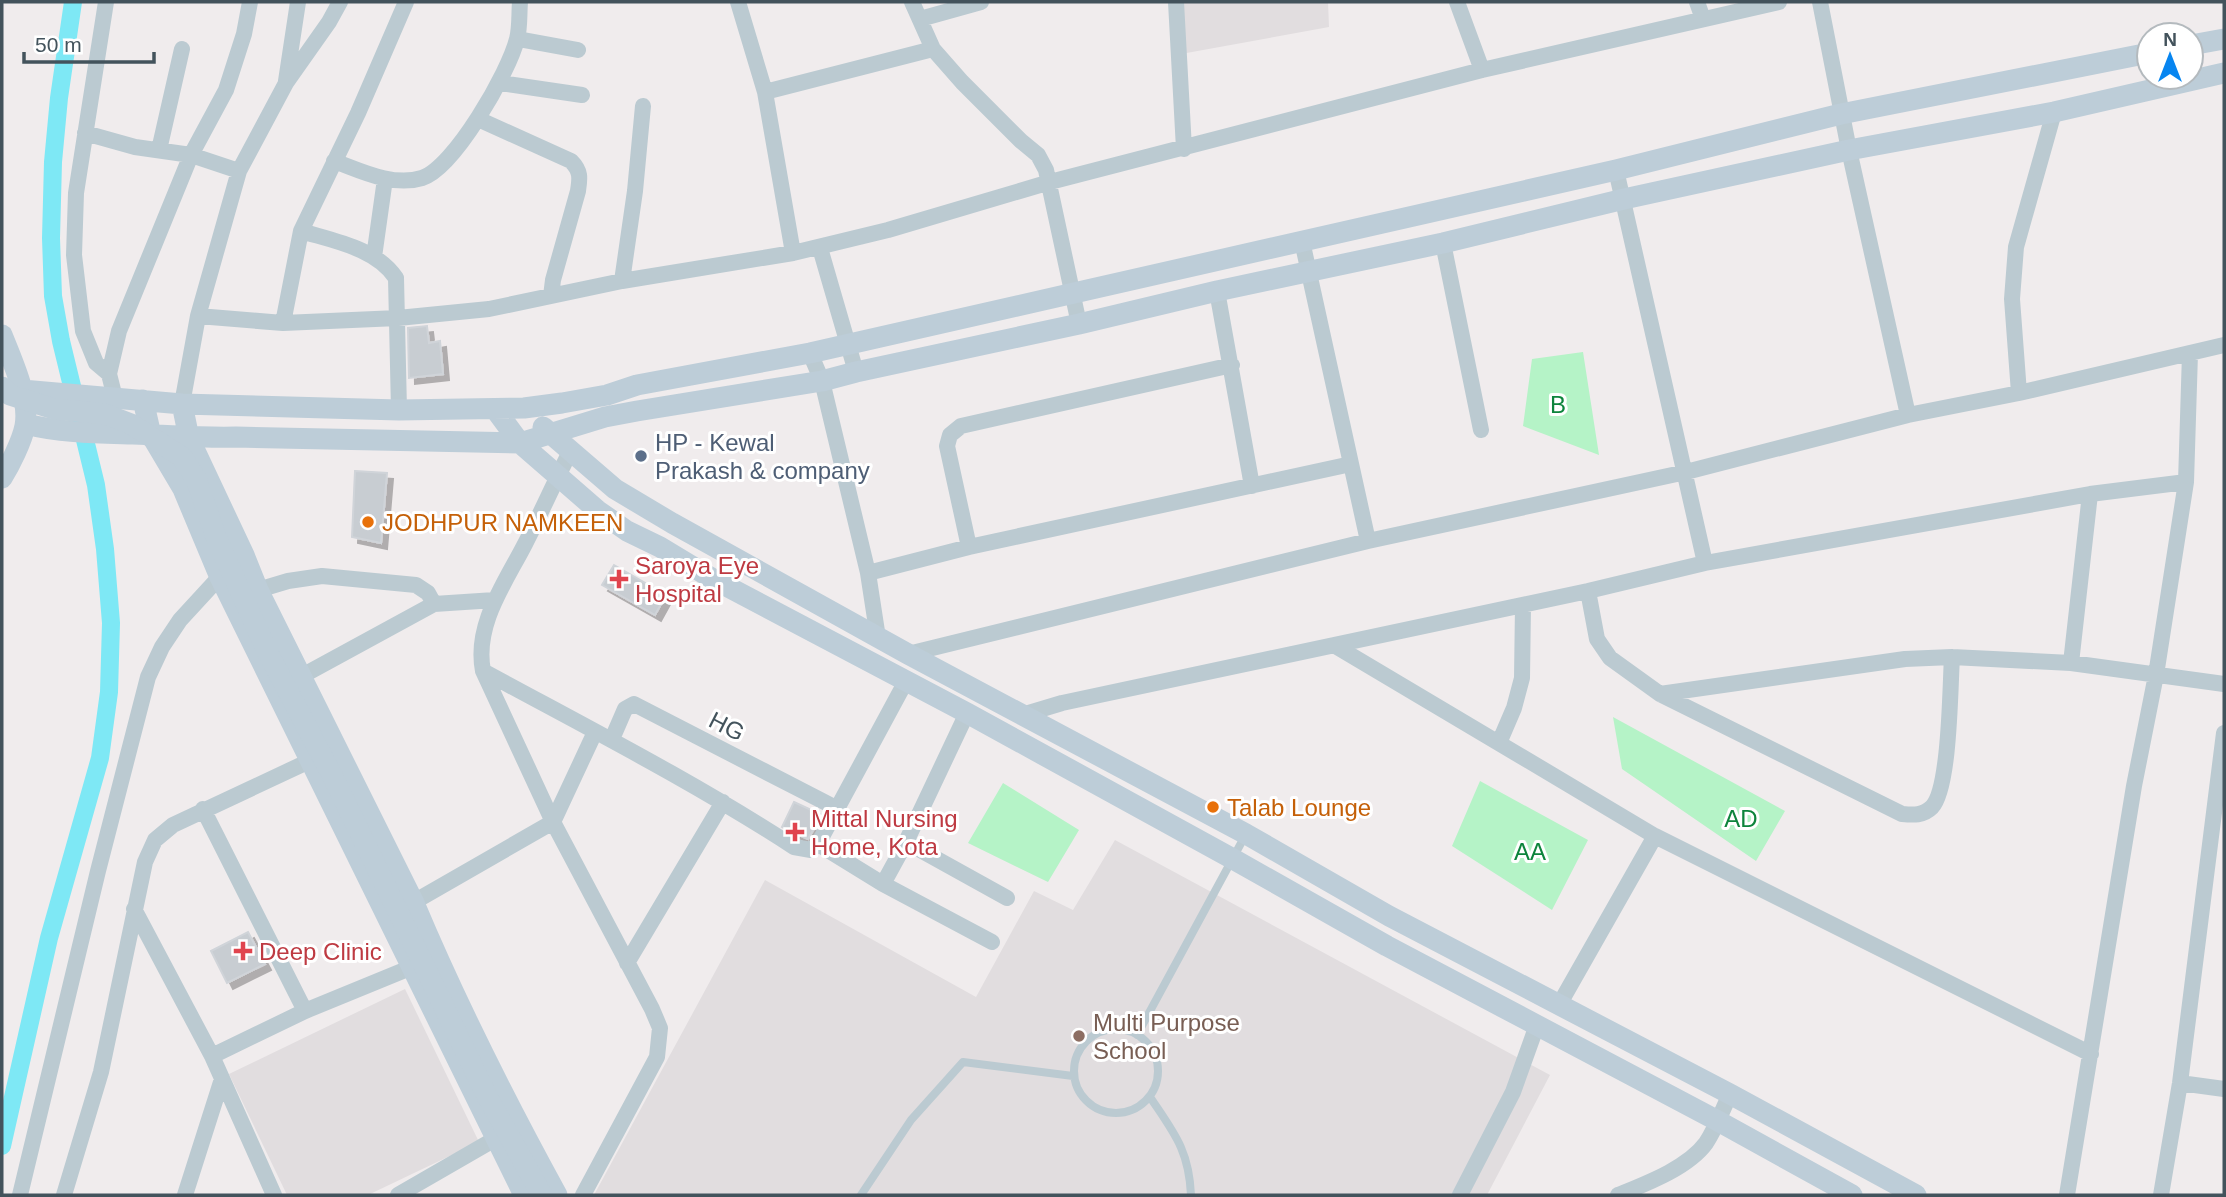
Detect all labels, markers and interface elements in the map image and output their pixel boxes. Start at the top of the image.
scale bar [24,21,154,65]
north arrow [2135,21,2205,91]
text: N [2163,29,2177,50]
text: 50 m [35,33,82,56]
park label: B [1550,391,1566,418]
place label: HP - Kewal Prakash & company [655,429,870,484]
marker: HP - Kewal Prakash & company [633,448,649,464]
place label: JODHPUR NAMKEEN [382,509,623,536]
marker: JODHPUR NAMKEEN [360,514,376,530]
place label: Saroya Eye Hospital [635,552,759,607]
marker: Saroya Eye Hospital [609,569,629,589]
street label: HG [705,706,749,746]
place label: Talab Lounge [1227,794,1371,821]
marker: Talab Lounge [1205,799,1221,815]
place label: Mittal Nursing Home, Kota [811,805,958,860]
park label: AD [1724,805,1758,832]
marker: Mittal Nursing Home, Kota [785,822,805,842]
park label: AA [1514,838,1546,865]
place label: Deep Clinic [259,938,382,965]
marker: Deep Clinic [233,941,253,961]
place label: Multi Purpose School [1093,1009,1240,1064]
marker: Multi Purpose School [1071,1028,1087,1044]

